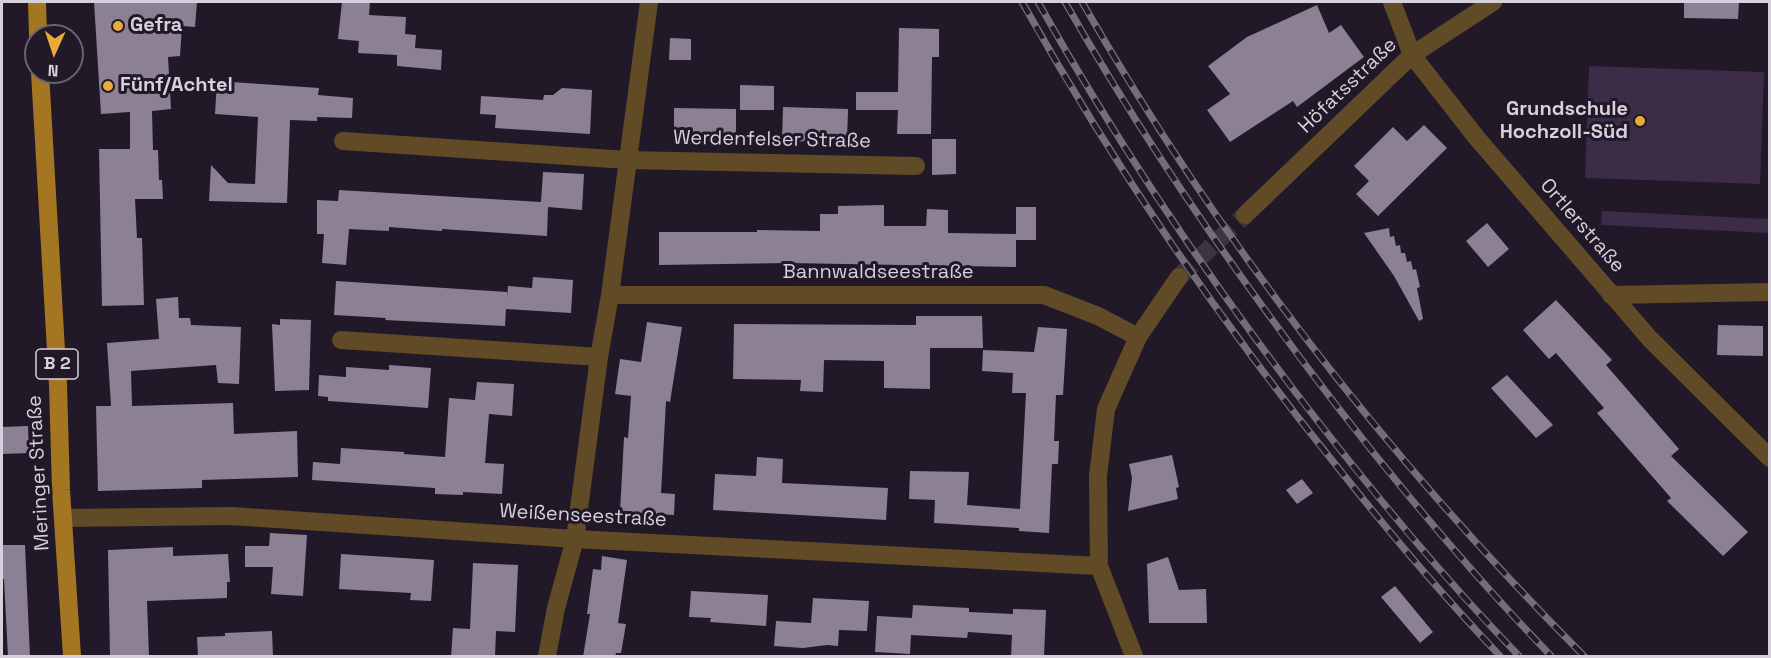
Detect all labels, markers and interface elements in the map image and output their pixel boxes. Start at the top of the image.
place label: Gefra [130,14,182,38]
marker: Gefra [111,19,125,33]
north arrow [24,24,84,84]
street label: Höfatsstraße [1294,33,1402,139]
text: N [47,60,59,81]
place label: Fünf/Achtel [120,74,233,98]
marker: Fünf/Achtel [101,79,115,93]
place label: Grundschule Hochzoll-Süd [1500,98,1628,145]
marker: Grundschule Hochzoll-Süd [1633,114,1647,128]
street label: Werdenfelser Straße [673,126,871,154]
street label: Ortlerstraße [1535,174,1629,278]
street label: Bannwaldseestraße [782,261,974,285]
road number: B 2 [36,349,78,379]
street label: Meringer Straße [23,395,55,551]
street label: Weißenseestraße [499,500,667,532]

